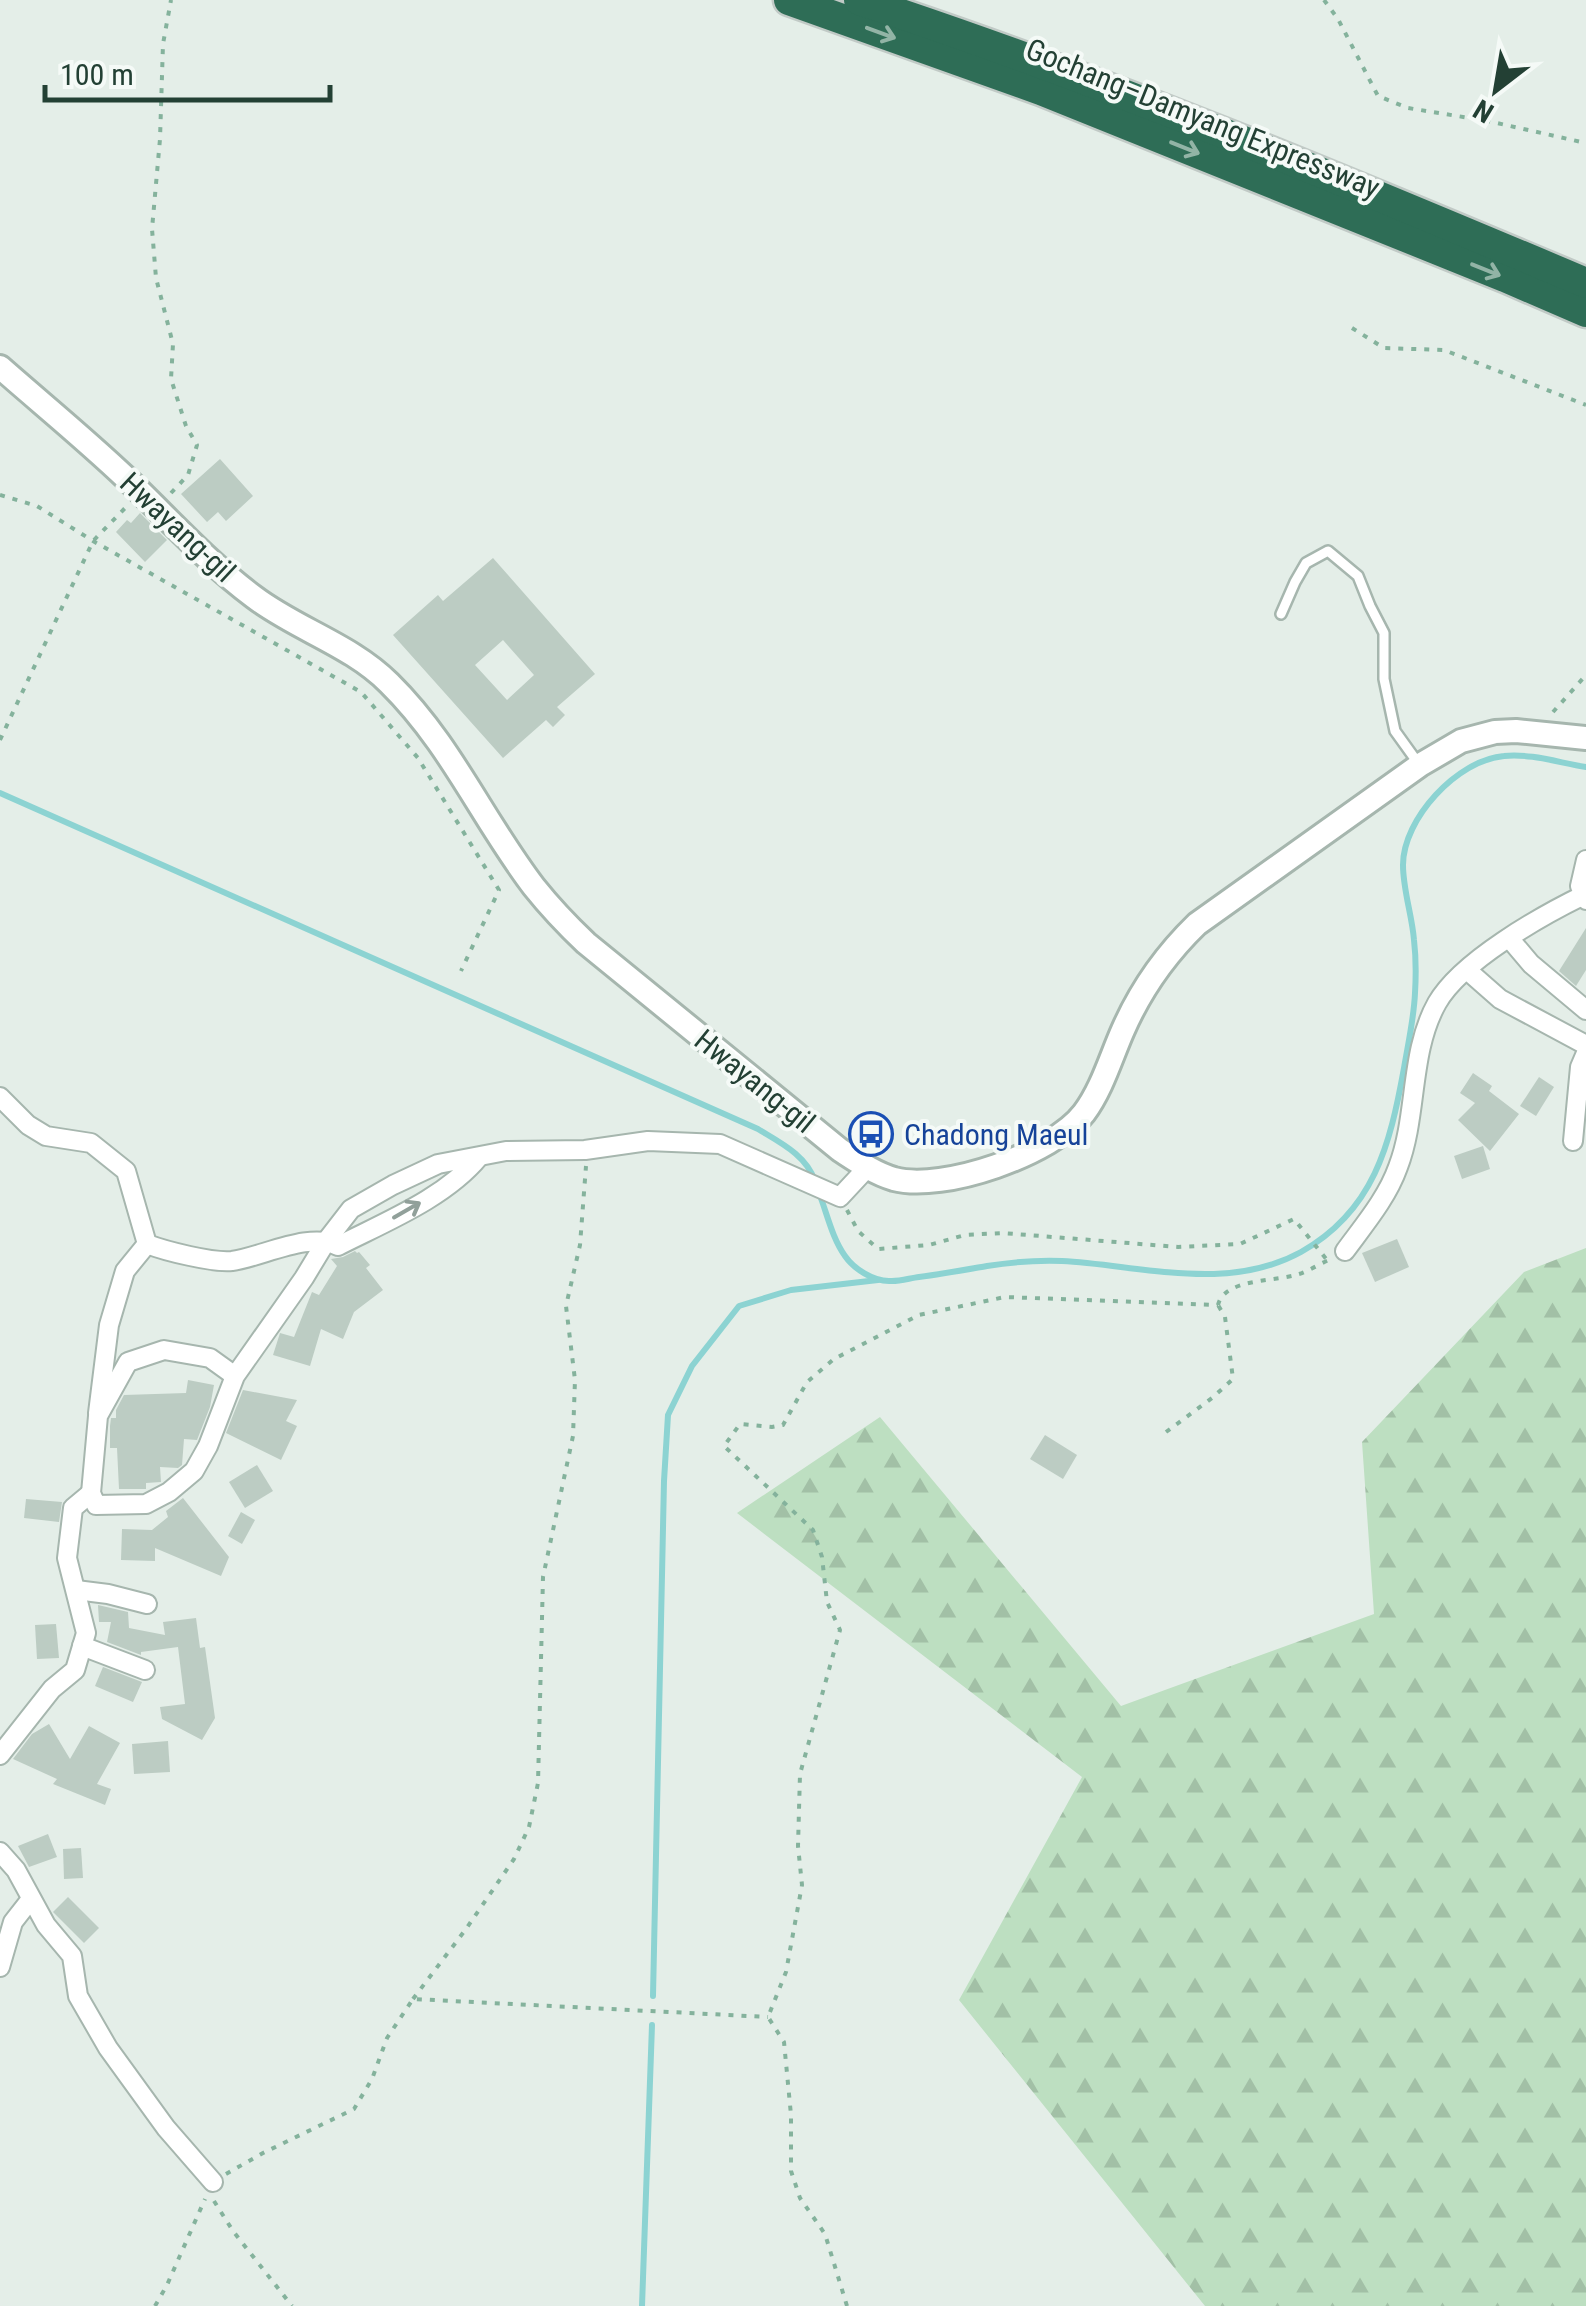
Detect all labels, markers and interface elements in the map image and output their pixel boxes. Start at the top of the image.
one-way arrow [865,25,896,43]
street label: Gochang–Damyang Expressway [1021,31,1385,205]
scale bar [45,40,330,102]
north arrow [1446,40,1546,140]
text: 100 m [60,57,134,92]
text: N [1468,92,1499,130]
one-way arrow [1169,141,1200,159]
one-way arrow [1470,262,1501,280]
street label: Hwayang-gil [113,465,243,589]
street label: Hwayang-gil [688,1022,822,1140]
bus stop icon: Chadong Maeul [848,1111,894,1157]
place label: Chadong Maeul [904,1117,1089,1152]
one-way arrow [392,1200,421,1220]

